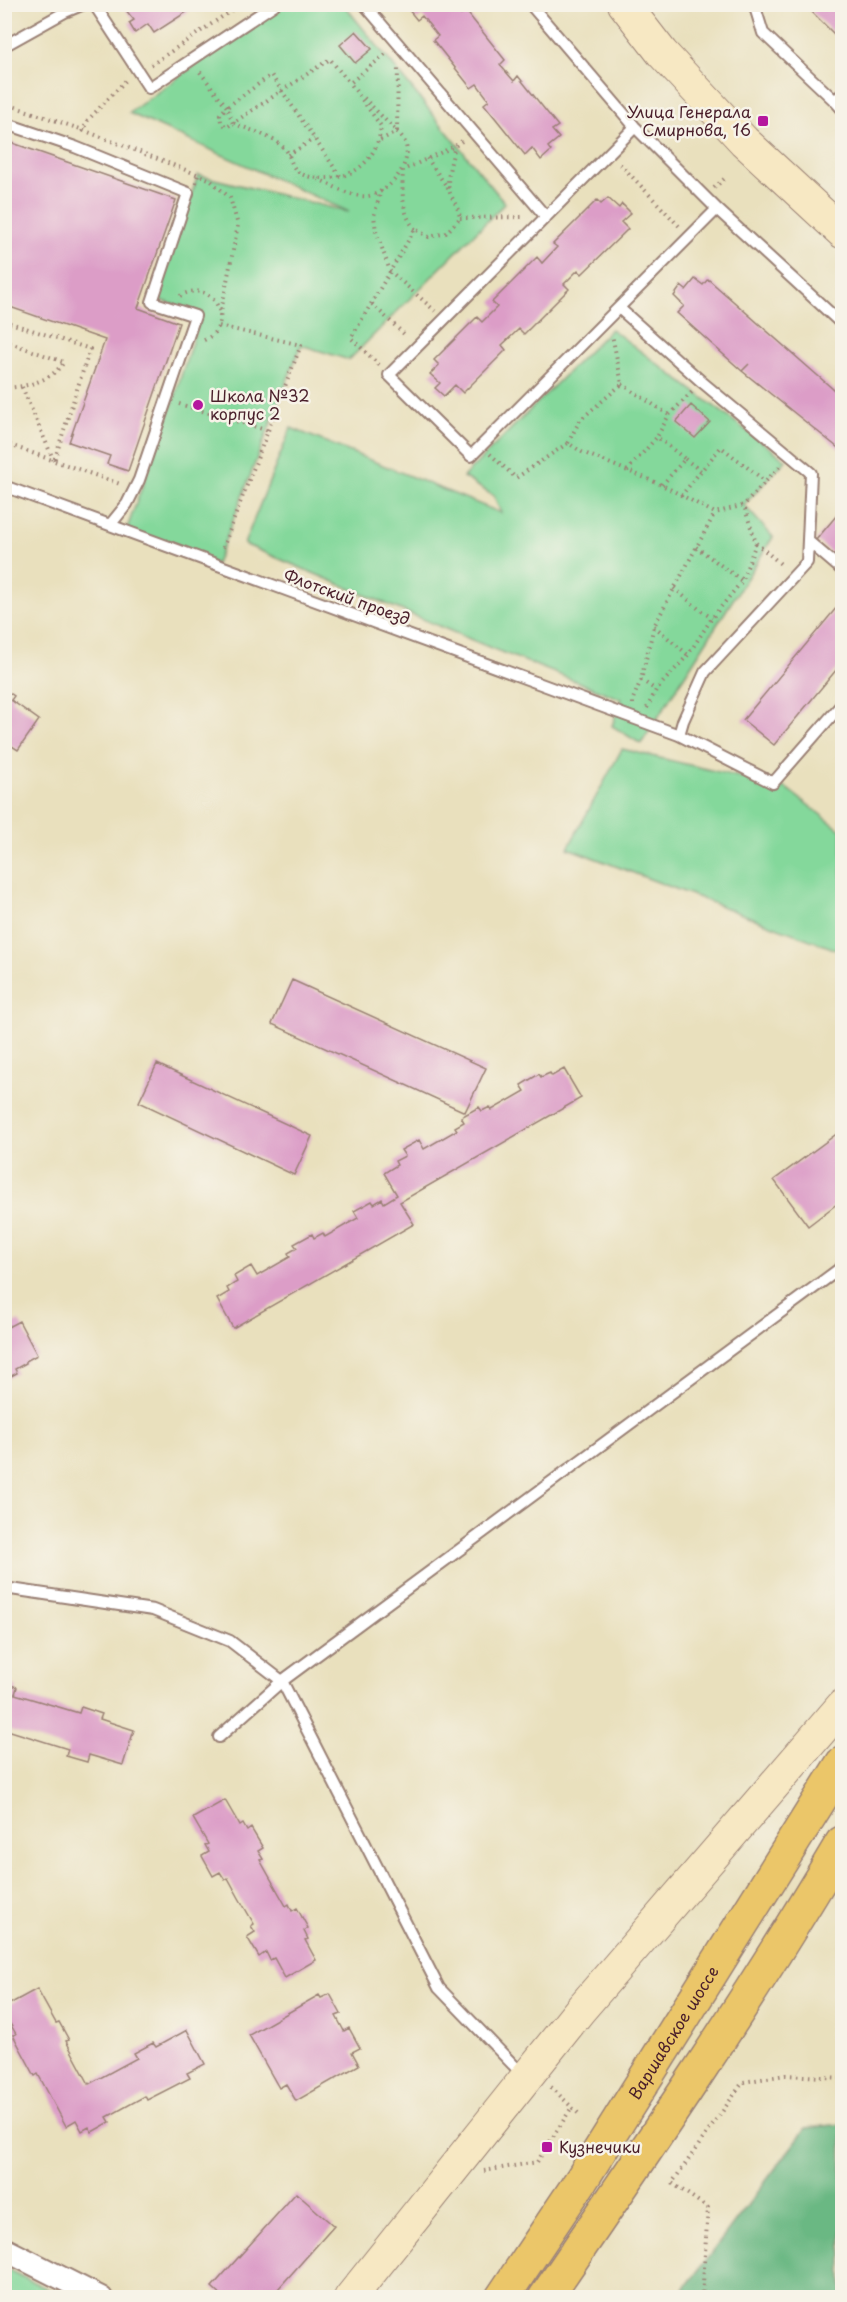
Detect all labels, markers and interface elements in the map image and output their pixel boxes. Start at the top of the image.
place label: Улица Генерала Смирнова, 16 [627,99,751,141]
marker: Улица Генерала Смирнова, 16 [756,114,770,128]
place label: Школа №32 корпус 2 [210,383,310,425]
marker: Школа №32 корпус 2 [191,398,205,412]
street label: Флотский проезд [281,562,414,630]
street label: Варшавское шоссе [622,1961,724,2104]
place label: Кузнечики [559,2134,641,2158]
marker: Кузнечики [540,2140,554,2154]

